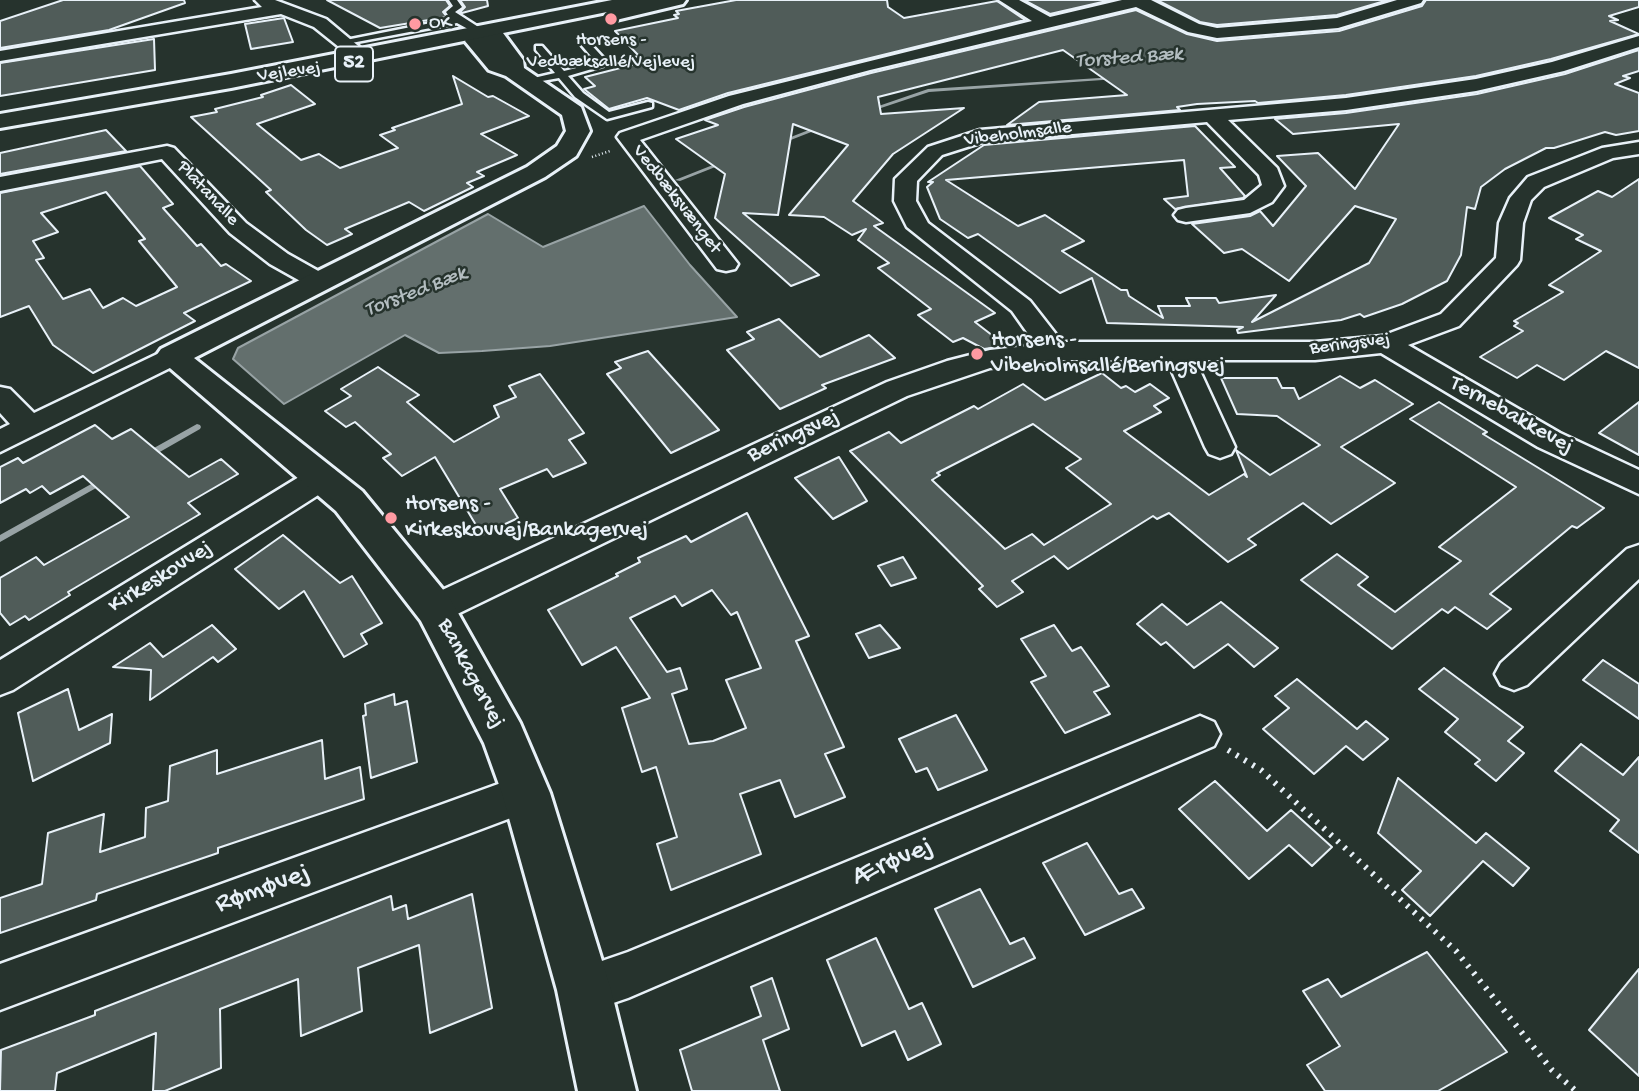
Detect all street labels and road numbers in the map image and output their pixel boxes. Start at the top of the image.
road number: 52 [335,46,373,82]
street label: Vejlevej [256,57,322,89]
street label: Vibeholmsalle [963,117,1073,153]
street label: Vedbæksvænget [626,141,726,259]
street label: Platanalle [171,157,243,231]
street label: Beringsvej [1308,329,1392,361]
street label: Ternebakkevej [1444,371,1578,461]
street label: Beringsvej [744,404,844,470]
street label: Kirkeskovvej [104,535,218,621]
street label: Bankagervej [430,614,510,734]
street label: Ærøvej [847,831,939,895]
street label: Rømøvej [211,857,315,923]

